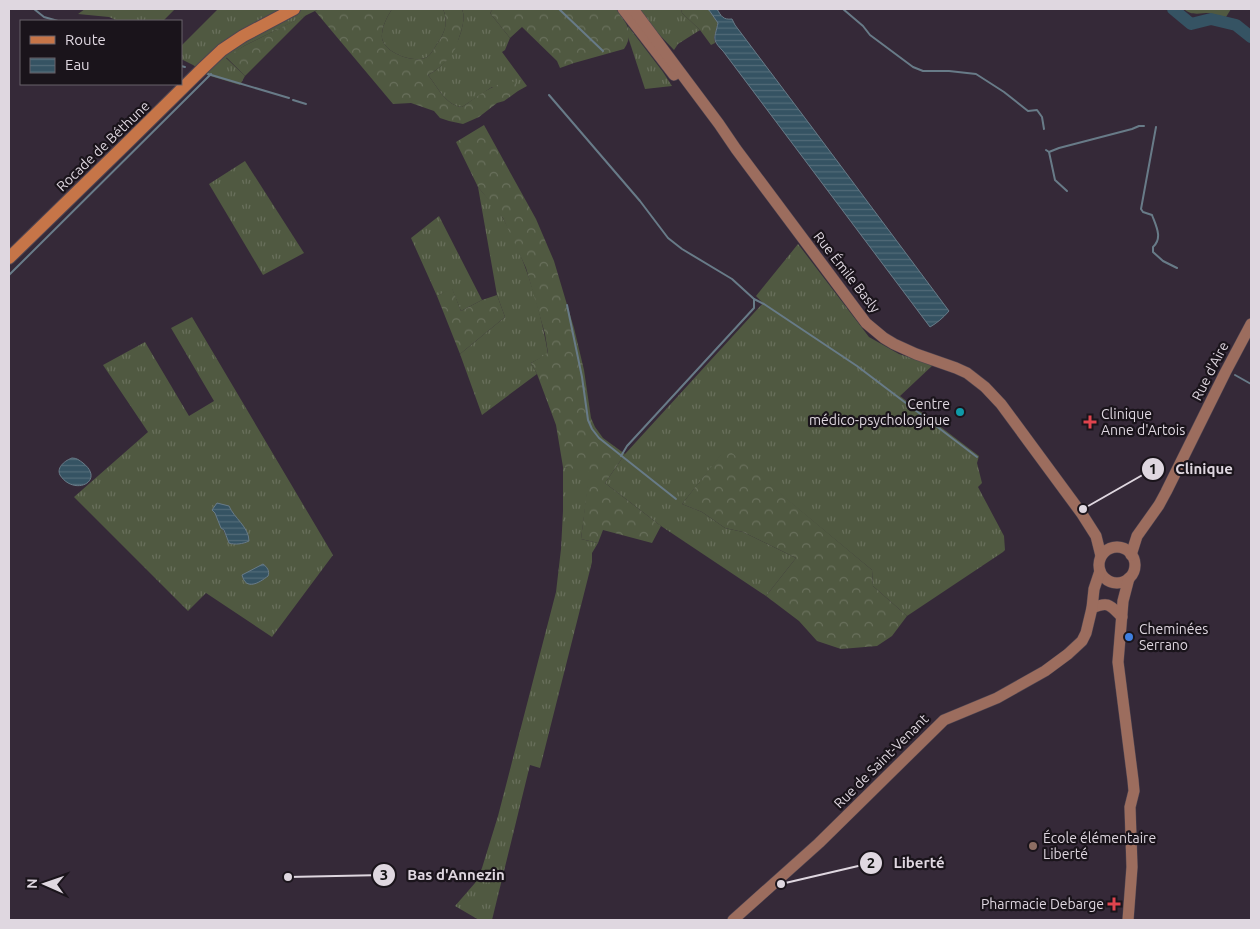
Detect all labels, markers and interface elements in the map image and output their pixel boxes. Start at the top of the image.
legend [20,20,182,85]
text: Route [65,31,106,48]
text: Eau [65,56,90,73]
street label: Rocade de Béthune [53,98,153,194]
street label: Rue Émile Basly [810,228,884,316]
street label: Rue d'Aire [1188,339,1232,403]
place label: Centre médico-psychologique [809,396,950,428]
marker: Centre médico-psychologique [954,406,966,418]
place label: Clinique Anne d'Artois [1101,406,1185,438]
marker: Clinique Anne d'Artois [1083,415,1097,429]
callout: Clinique [1140,454,1243,484]
text: 1 [1149,460,1157,477]
text: Clinique [1175,460,1233,477]
place label: Cheminées Serrano [1139,621,1208,653]
marker: Cheminées Serrano [1123,631,1135,643]
street label: Rue de Saint-Venant [831,710,932,811]
place label: École élémentaire Liberté [1043,829,1156,862]
marker: École élémentaire Liberté [1027,840,1039,852]
callout: Liberté [858,848,954,878]
text: 2 [867,854,875,871]
text: Liberté [893,854,945,871]
north arrow [20,859,70,909]
callout: Bas d'Annezin [372,860,514,890]
text: 3 [380,866,388,883]
text: Bas d'Annezin [407,866,505,883]
text: N [24,878,40,889]
place label: Pharmacie Debarge [981,896,1104,912]
marker: Pharmacie Debarge [1108,898,1120,910]

